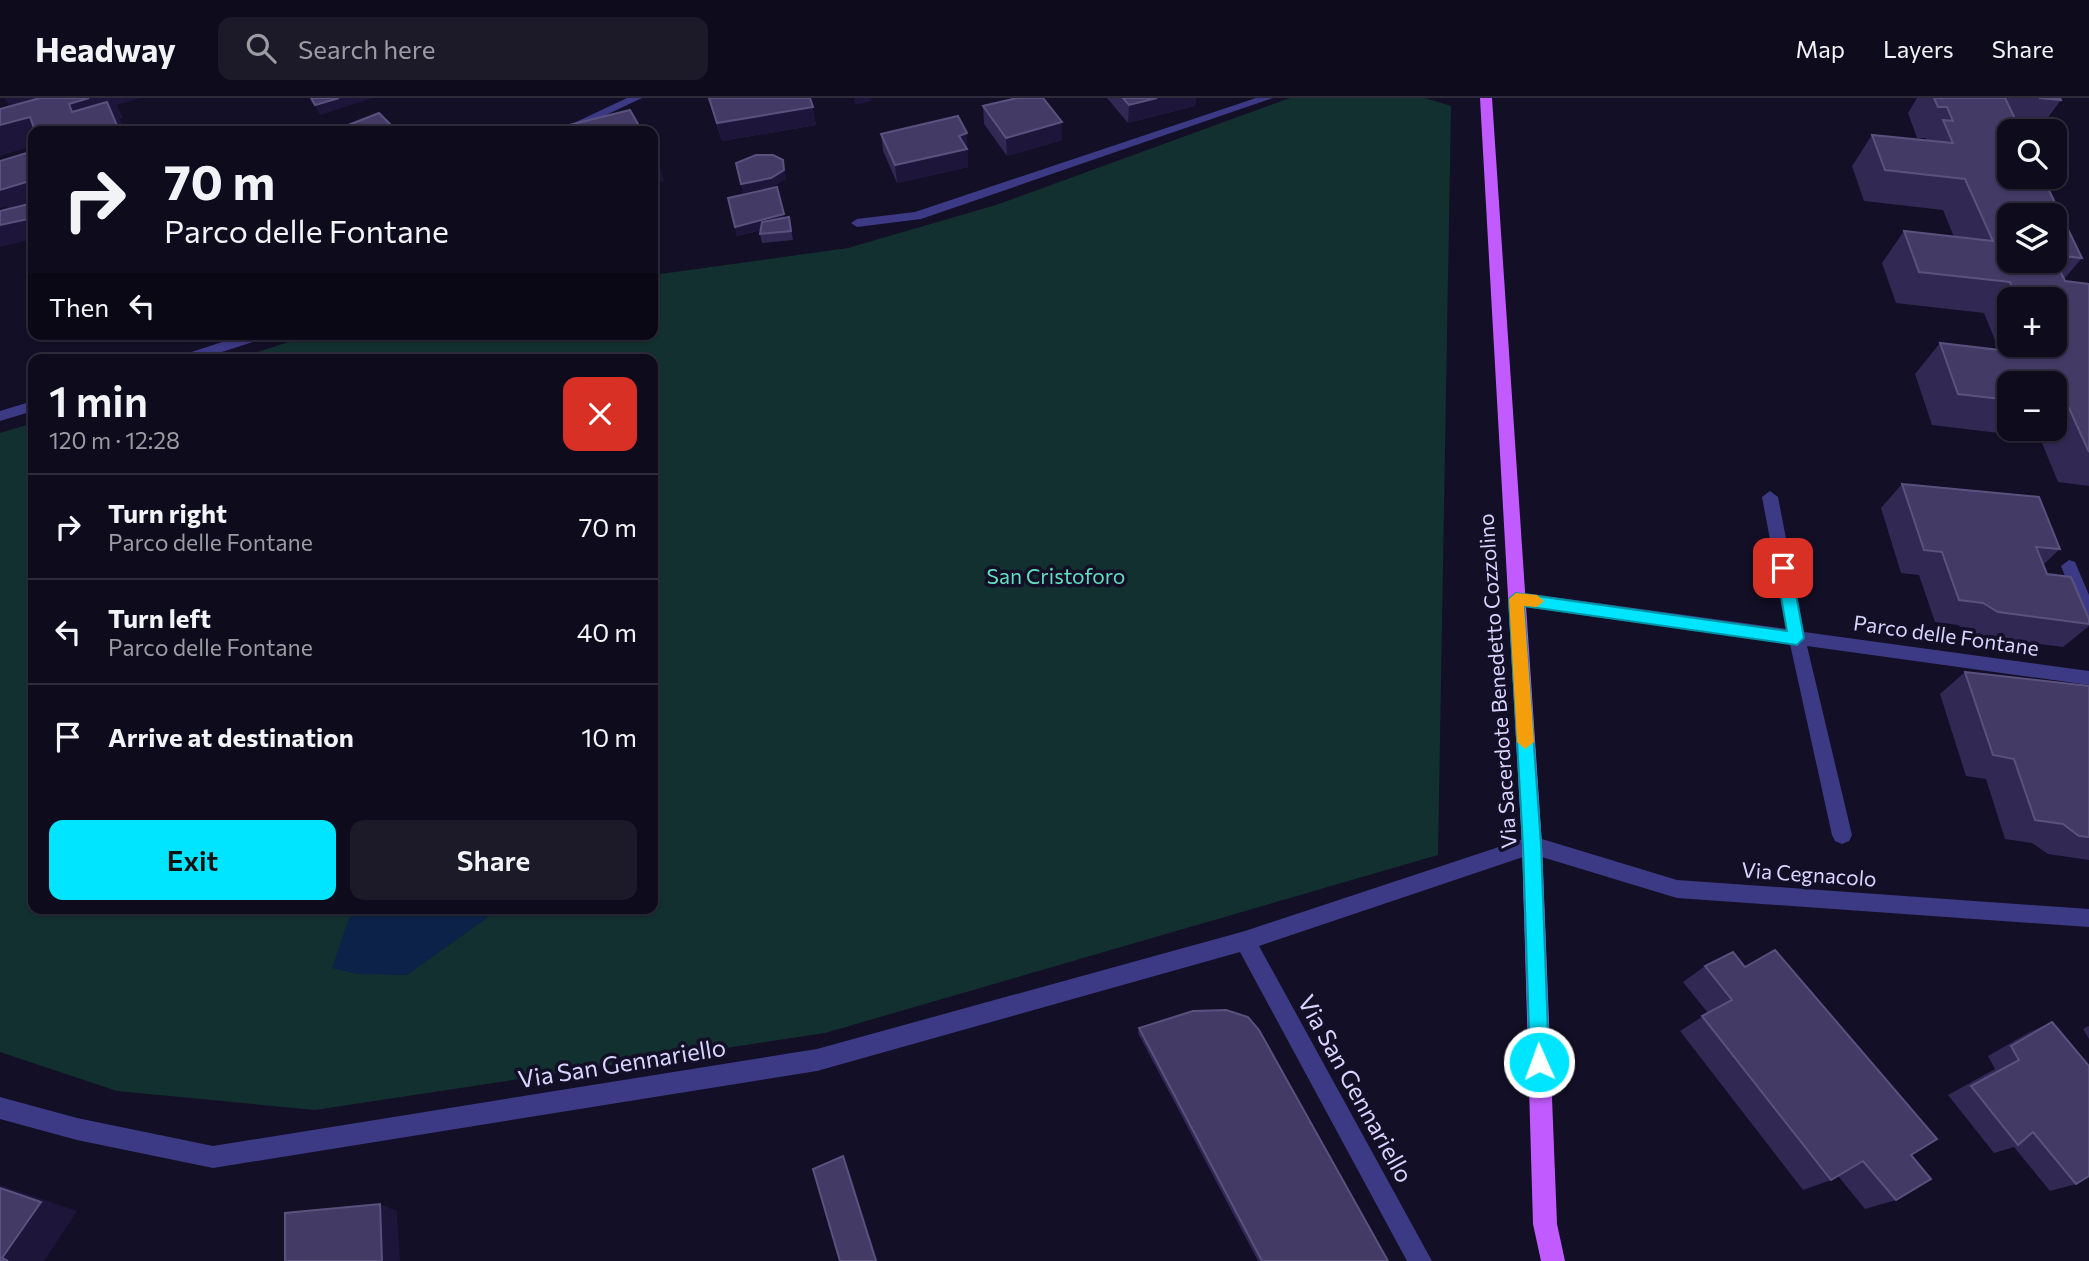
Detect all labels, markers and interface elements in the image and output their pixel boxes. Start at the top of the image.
search box [218,17,708,80]
text: Headway [35,28,176,69]
icon: search [242,29,280,67]
text: Search here [298,33,436,64]
text: Map [1796,34,1845,63]
text: Layers [1883,34,1954,63]
text: Share [1992,34,2054,63]
map controls [1997,119,2067,441]
button: search [1997,119,2067,189]
text: 70 m [164,150,275,210]
icon: right [49,154,140,245]
button: layers [1997,203,2067,273]
text: Parco delle Fontane [164,210,449,250]
icon: left [123,287,161,325]
button: + [1997,287,2067,357]
text: Then [49,291,109,322]
button: − [1997,371,2067,441]
text: 1 min [49,374,148,426]
button: close [563,377,637,451]
text: 120 m · 12:28 [49,426,180,454]
text: Turn right [108,497,227,528]
icon: right [49,508,87,546]
text: 70 m [579,511,637,542]
street label: Via Sacerdote Benedetto Cozzolino [1472,513,1521,849]
text: Parco delle Fontane [108,528,313,556]
pin [1753,538,1813,598]
icon: arrive [1764,549,1802,587]
park label: San Cristoforo [987,563,1125,588]
text: Turn left [108,602,211,633]
street label: Parco delle Fontane [1852,609,2041,660]
icon: left [49,613,87,651]
text: 40 m [577,616,637,647]
text: Parco delle Fontane [108,633,313,661]
icon: arrive [49,718,87,756]
text: Arrive at destination [108,721,354,752]
text: 10 m [581,721,637,752]
button: Exit [49,820,336,900]
button: Share [350,820,637,900]
street label: Via Cegnacolo [1741,856,1878,891]
street label: Via San Gennariello [1293,989,1420,1187]
position arrow [1502,1025,1576,1099]
street label: Via San Gennariello [516,1032,728,1093]

